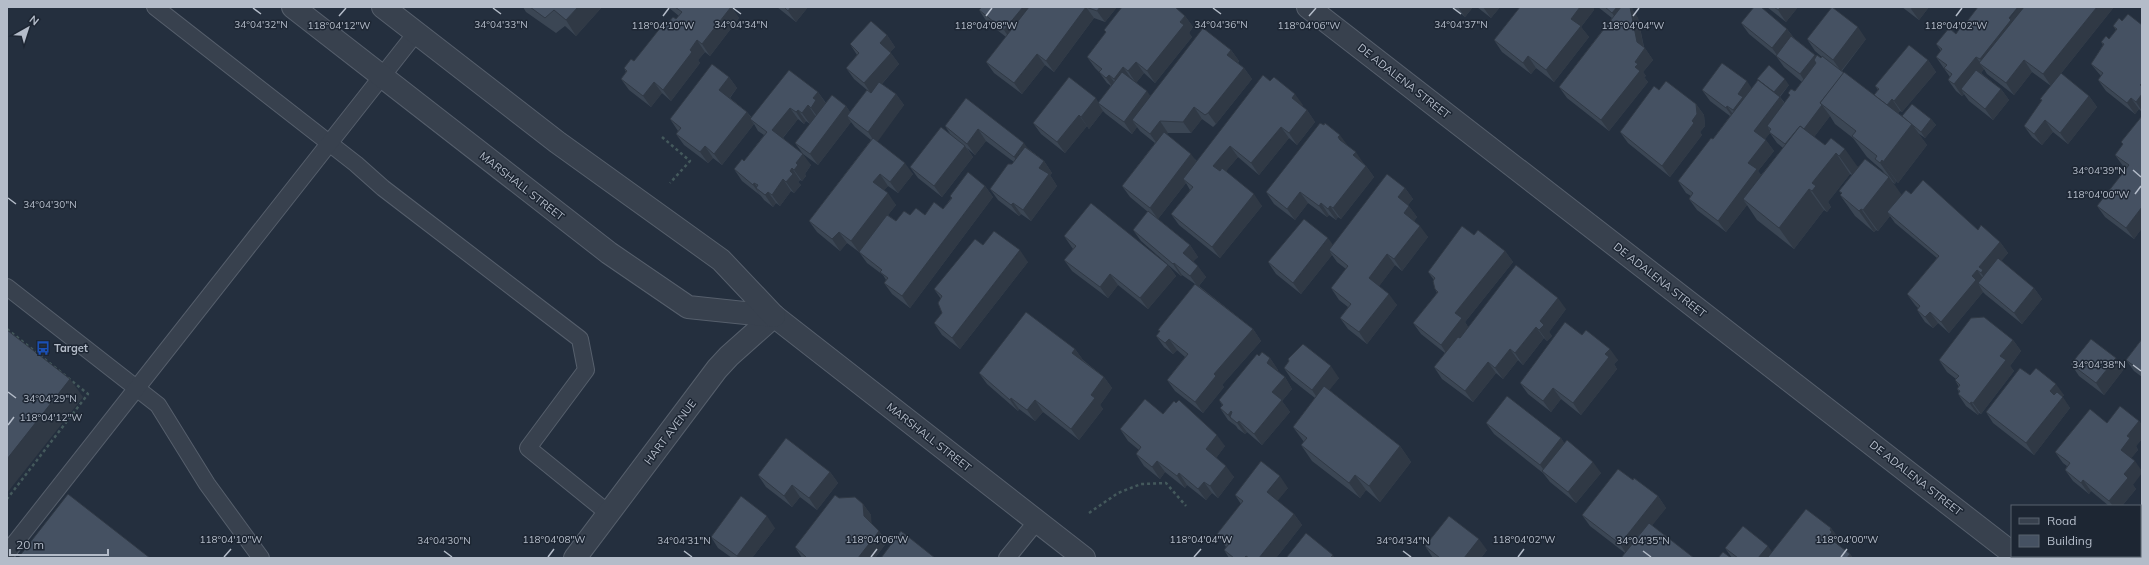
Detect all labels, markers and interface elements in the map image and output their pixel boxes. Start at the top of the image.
north arrow [8,8,48,48]
text: N [27,12,42,28]
text: 34°04'32"N [234,18,288,31]
text: 34°04'33"N [474,18,528,31]
text: 34°04'34"N [714,18,768,31]
text: 34°04'36"N [1194,18,1248,31]
text: 34°04'37"N [1434,18,1488,31]
text: 118°04'12"W [308,19,370,32]
text: 118°04'10"W [632,19,694,32]
text: 118°04'08"W [955,19,1017,32]
text: 118°04'06"W [1278,19,1340,32]
text: 118°04'04"W [1602,19,1664,32]
text: 118°04'02"W [1925,19,1987,32]
street label: DE ADALENA STREET [1355,40,1453,122]
street label: MARSHALL STREET [477,149,567,224]
text: 34°04'39"N [2072,164,2126,177]
text: 118°04'00"W [2067,188,2129,201]
text: 34°04'30"N [23,198,77,211]
street label: DE ADALENA STREET [1611,239,1709,321]
bus stop icon: Target [35,340,51,356]
place label: Target [54,341,88,355]
text: 34°04'38"N [2072,358,2126,371]
text: 34°04'29"N [23,392,77,405]
street label: HART AVENUE [641,397,699,467]
street label: MARSHALL STREET [884,400,974,475]
text: 118°04'12"W [20,411,82,424]
street label: DE ADALENA STREET [1867,437,1965,519]
legend [2011,505,2141,557]
text: Road [2047,513,2076,528]
scale bar [10,531,108,557]
text: 118°04'10"W [200,533,262,546]
text: 118°04'08"W [523,533,585,546]
text: 118°04'06"W [846,533,908,546]
text: 118°04'04"W [1170,533,1232,546]
text: 118°04'02"W [1493,533,1555,546]
text: 118°04'00"W [1816,533,1878,546]
text: Building [2047,533,2092,548]
text: 34°04'30"N [417,534,471,547]
text: 34°04'31"N [657,534,711,547]
text: 34°04'34"N [1376,534,1430,547]
text: 34°04'35"N [1616,534,1670,547]
text: 20 m [16,537,44,552]

